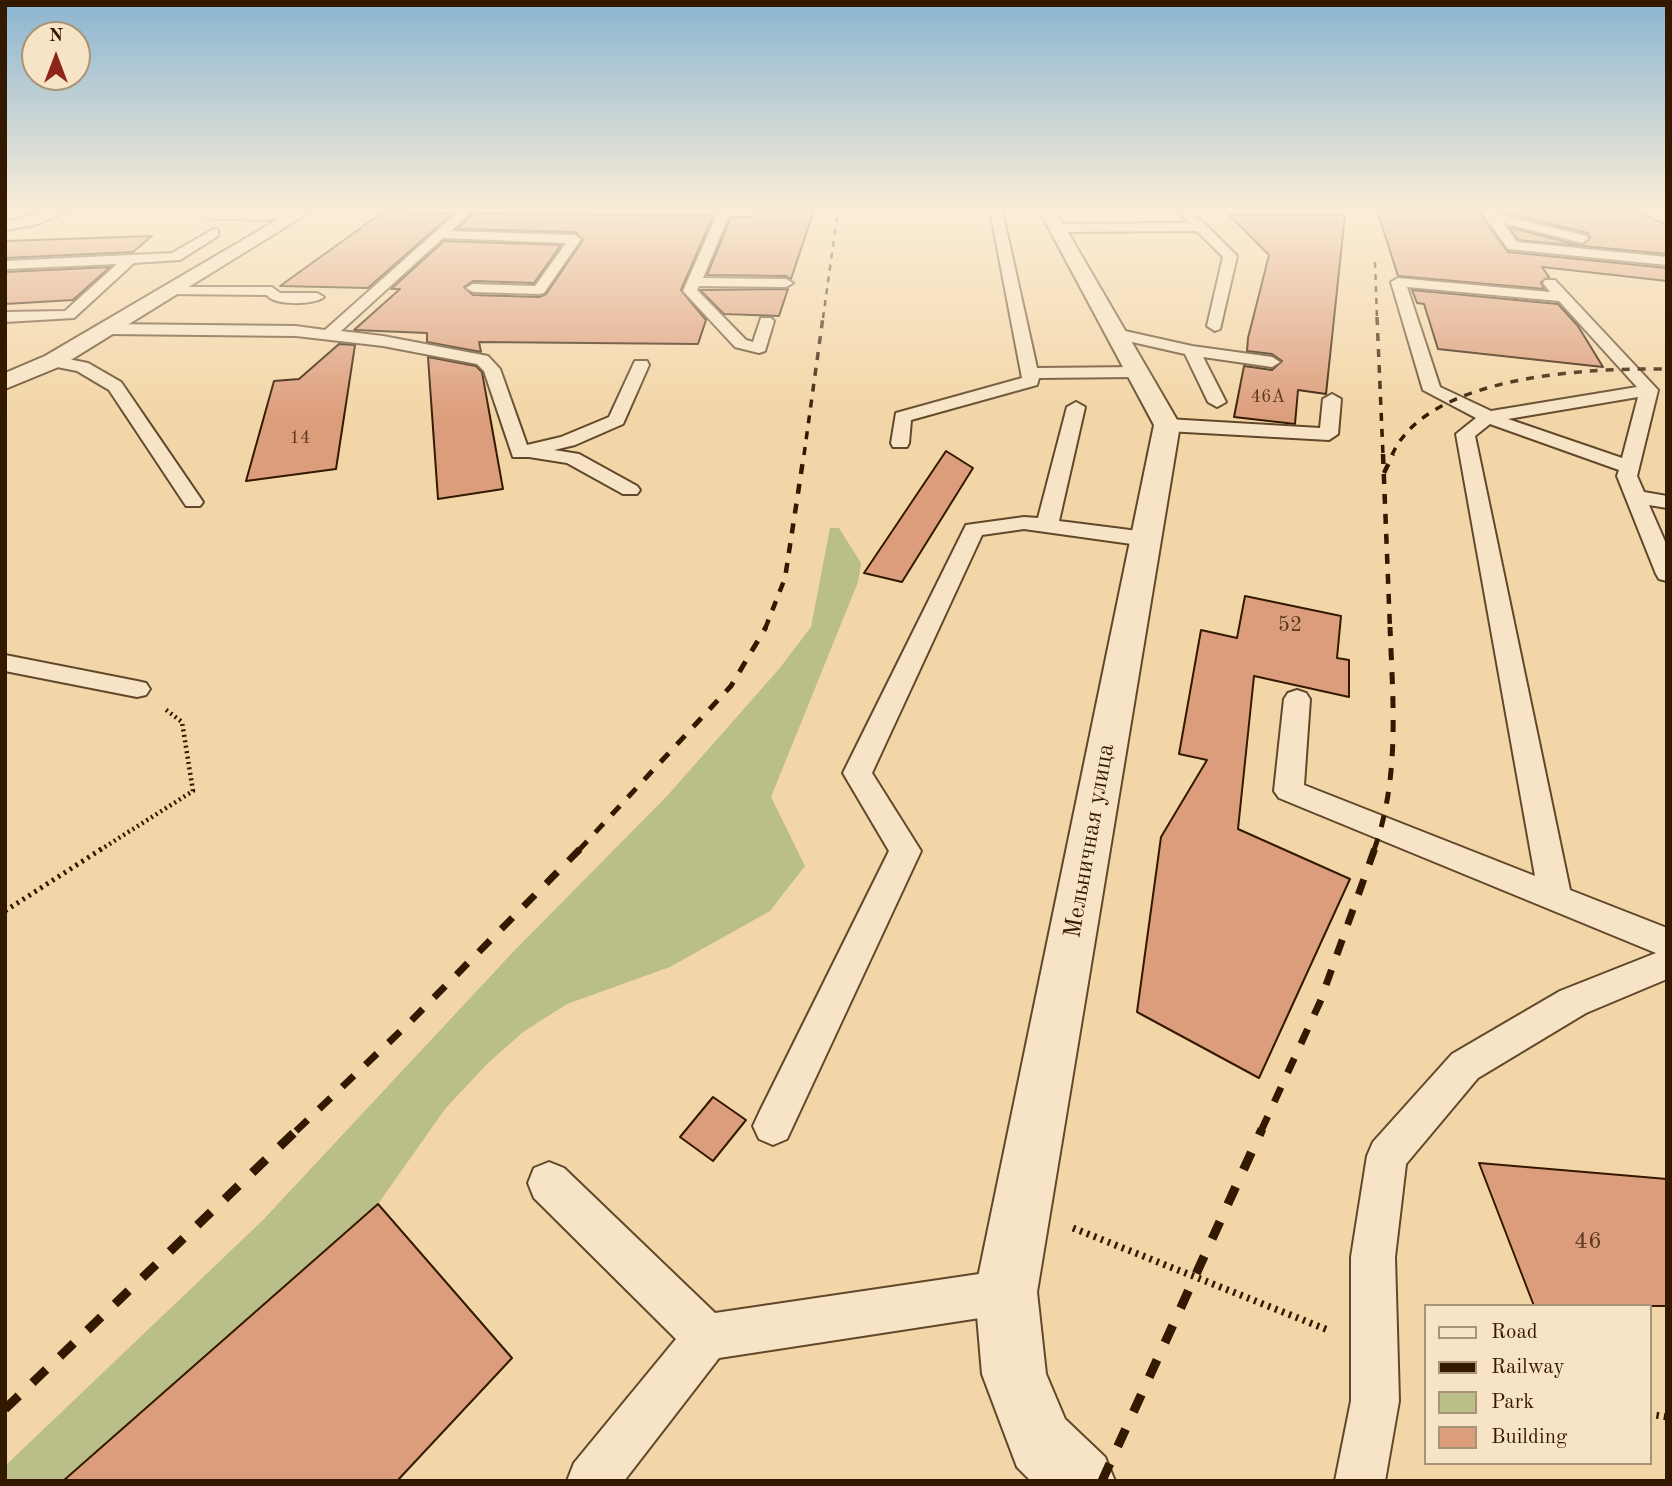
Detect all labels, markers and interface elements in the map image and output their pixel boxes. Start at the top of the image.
north arrow [21,21,91,91]
text: N [49,27,63,46]
house number: 46А [1251,386,1285,408]
house number: 14 [290,427,310,449]
house number: 52 [1278,612,1302,638]
street label: Мельничная улица [1059,742,1121,940]
house number: 46 [1574,1228,1602,1256]
legend [1424,1304,1651,1465]
text: Road [1491,1322,1538,1343]
text: Railway [1491,1357,1565,1378]
text: Park [1491,1392,1534,1413]
text: Building [1491,1427,1567,1448]

